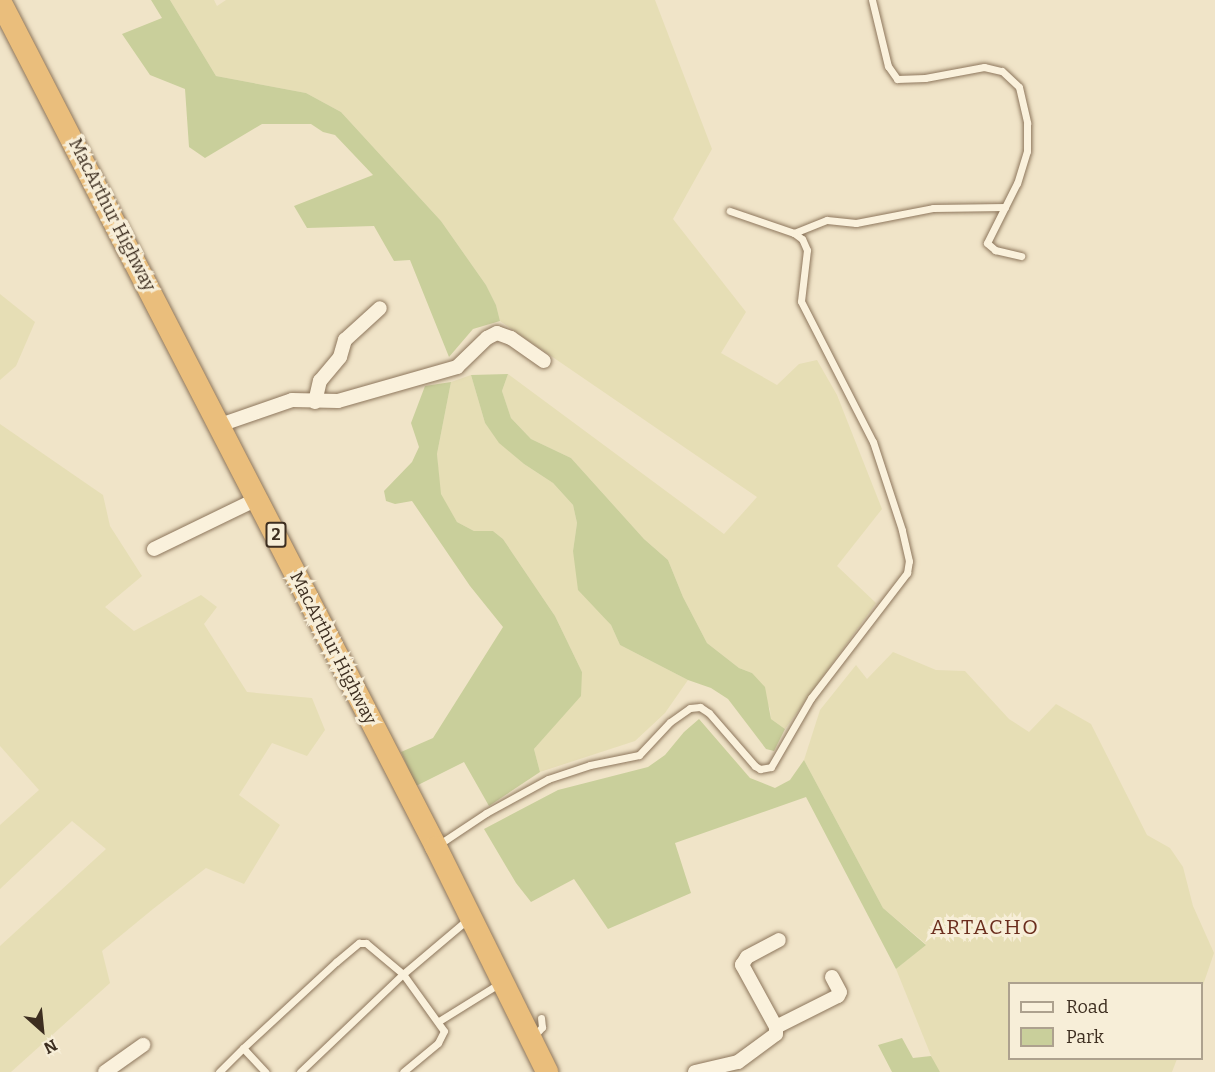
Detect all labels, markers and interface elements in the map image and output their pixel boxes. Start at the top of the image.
street label: MacArthur Highway [64,135,160,295]
road number: 2 [264,522,288,548]
street label: MacArthur Highway [285,568,381,728]
district label: ARTACHO [931,914,1039,940]
legend [1008,982,1203,1060]
text: Road [1066,996,1108,1018]
north arrow [12,1000,72,1060]
text: Park [1066,1026,1104,1048]
text: N [41,1035,60,1058]

